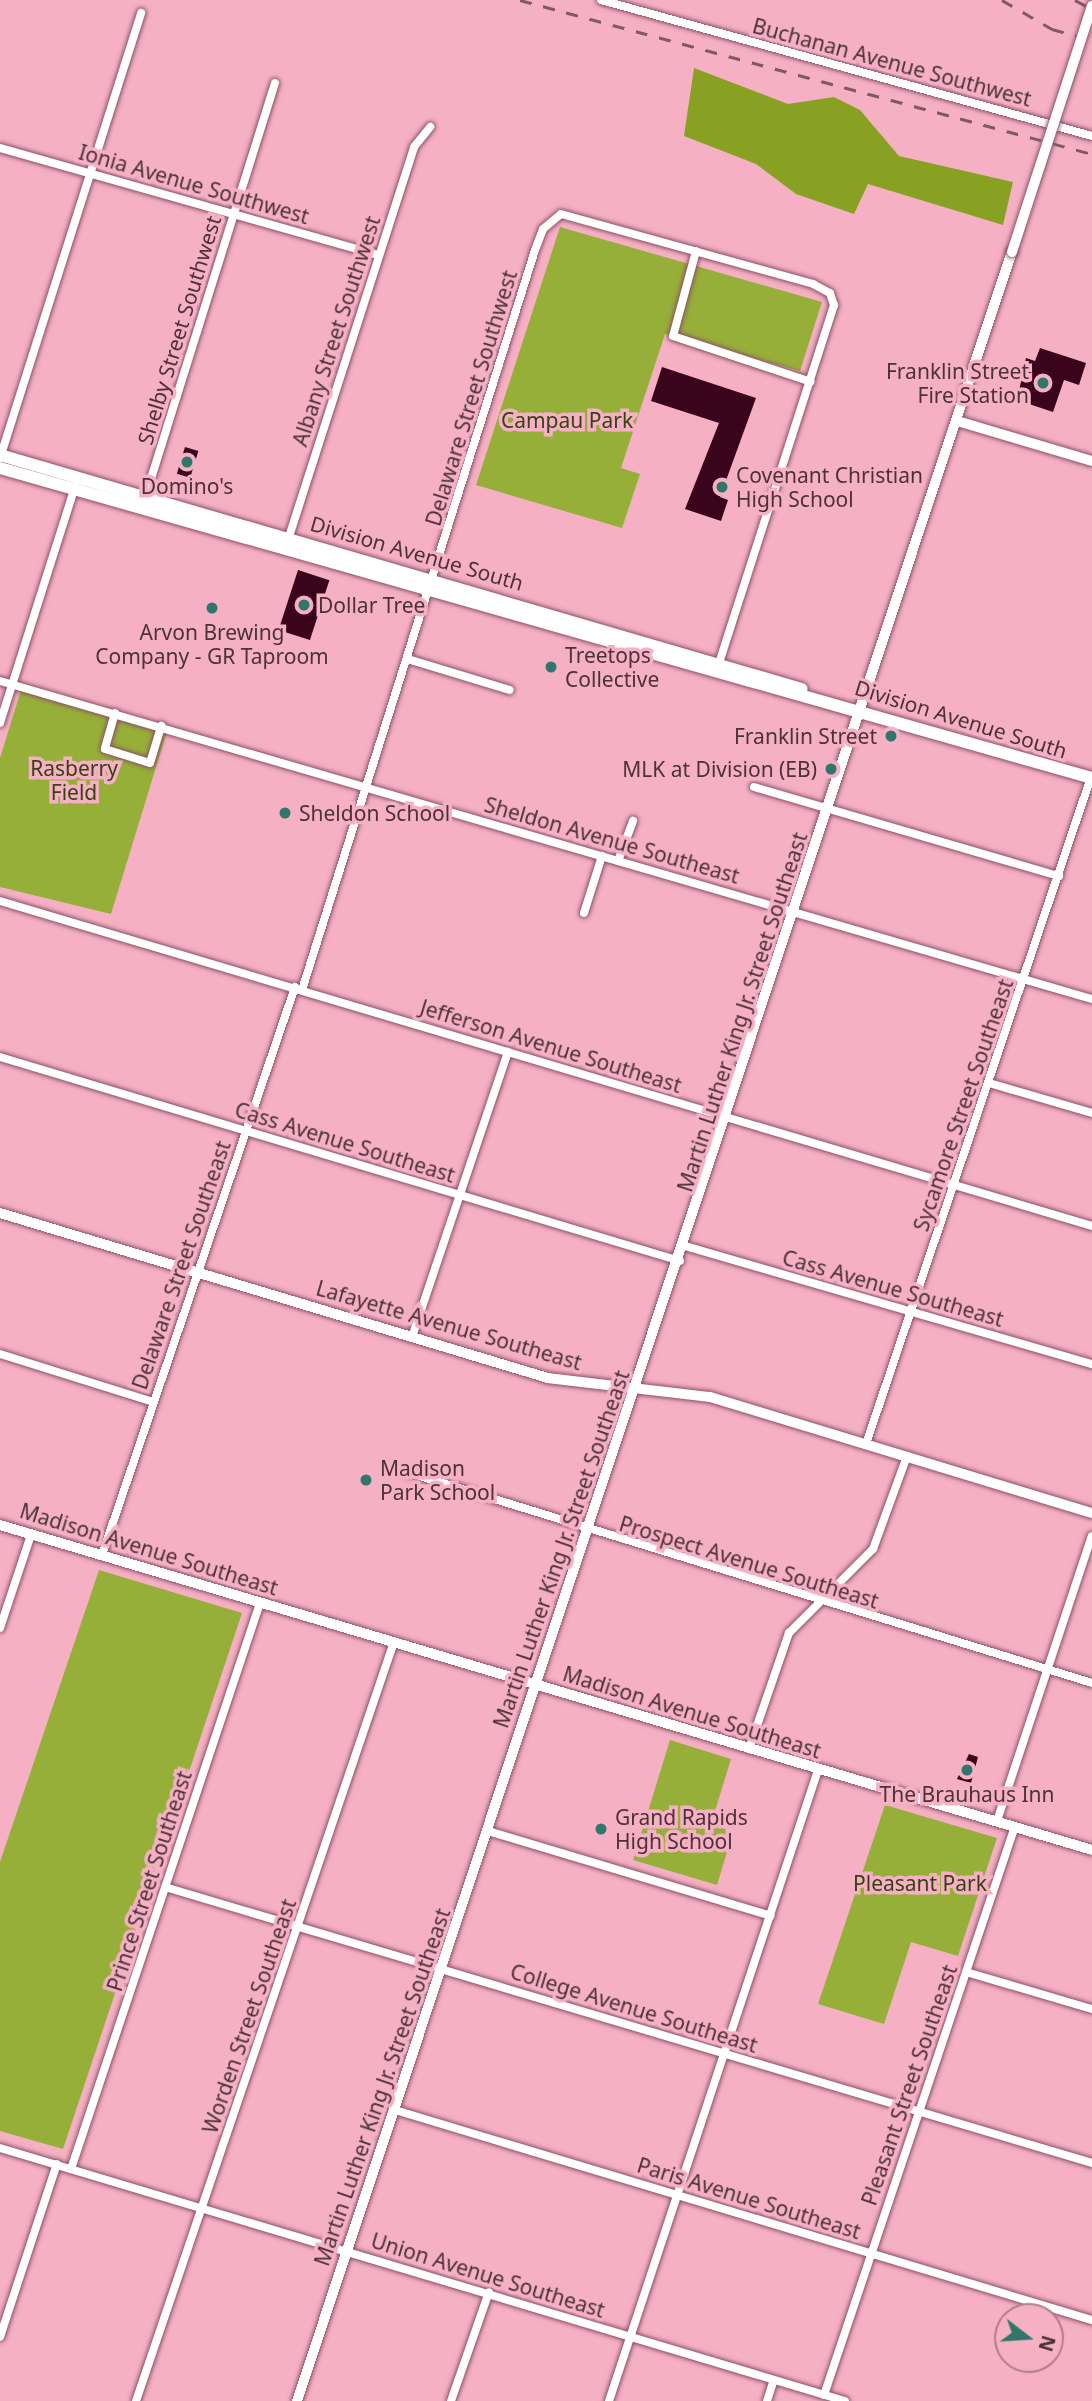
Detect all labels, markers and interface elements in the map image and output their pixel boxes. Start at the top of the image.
street label: Buchanan Avenue Southwest [750,13,1034,111]
street label: Ionia Avenue Southwest [76,139,312,229]
street label: Shelby Street Southwest [132,212,226,448]
street label: Albany Street Southwest [287,213,385,449]
street label: Delaware Street Southwest [420,267,522,529]
place label: Franklin Street Fire Station [886,358,1029,408]
marker: Franklin Street Fire Station [1035,375,1051,391]
park label: Campau Park [501,407,633,433]
marker: Domino's [179,454,195,470]
place label: Covenant Christian High School [736,462,923,512]
place label: Domino's [141,473,233,499]
marker: Covenant Christian High School [714,479,730,495]
street label: Division Avenue South [308,511,526,595]
place label: Dollar Tree [318,592,425,618]
marker: Dollar Tree [296,597,312,613]
marker: Arvon Brewing Company - GR Taproom [204,600,220,616]
place label: Arvon Brewing Company - GR Taproom [95,619,329,669]
place label: Treetops Collective [565,642,659,692]
marker: Treetops Collective [543,659,559,675]
street label: Division Avenue South [852,675,1070,763]
place label: Franklin Street [734,723,877,749]
marker: Franklin Street [883,728,899,744]
park label: Rasberry Field [30,755,118,805]
place label: MLK at Division (EB) [622,756,817,782]
marker: MLK at Division (EB) [823,761,839,777]
street label: Sheldon Avenue Southeast [482,791,742,889]
place label: Sheldon School [299,800,450,826]
marker: Sheldon School [277,805,293,821]
street label: Martin Luther King Jr. Street Southeast [672,829,812,1195]
street label: Sycamore Street Southeast [908,976,1018,1234]
street label: Jefferson Avenue Southeast [417,994,685,1098]
street label: Cass Avenue Southeast [232,1096,458,1188]
street label: Delaware Street Southeast [127,1137,235,1393]
street label: Cass Avenue Southeast [780,1244,1006,1332]
street label: Lafayette Avenue Southeast [313,1275,585,1375]
street label: Martin Luther King Jr. Street Southeast [488,1367,634,1731]
place label: Madison Park School [380,1455,495,1505]
marker: Madison Park School [358,1472,374,1488]
street label: Madison Avenue Southeast [17,1498,281,1600]
street label: Prospect Avenue Southeast [616,1511,882,1613]
street label: Madison Avenue Southeast [560,1661,824,1763]
marker: The Brauhaus Inn [959,1762,975,1778]
street label: Prince Street Southeast [101,1768,197,1994]
place label: The Brauhaus Inn [880,1781,1054,1807]
place label: Grand Rapids High School [615,1804,748,1854]
marker: Grand Rapids High School [593,1821,609,1837]
park label: Pleasant Park [853,1870,987,1896]
street label: Worden Street Southeast [197,1895,301,2137]
street label: Martin Luther King Jr. Street Southeast [309,1905,455,2269]
street label: College Avenue Southeast [507,1958,761,2058]
street label: Pleasant Street Southeast [856,1961,962,2209]
street label: Paris Avenue Southeast [634,2152,864,2244]
street label: Union Avenue Southeast [368,2227,608,2323]
north arrow [994,2303,1064,2373]
text: N [1032,2332,1062,2355]

